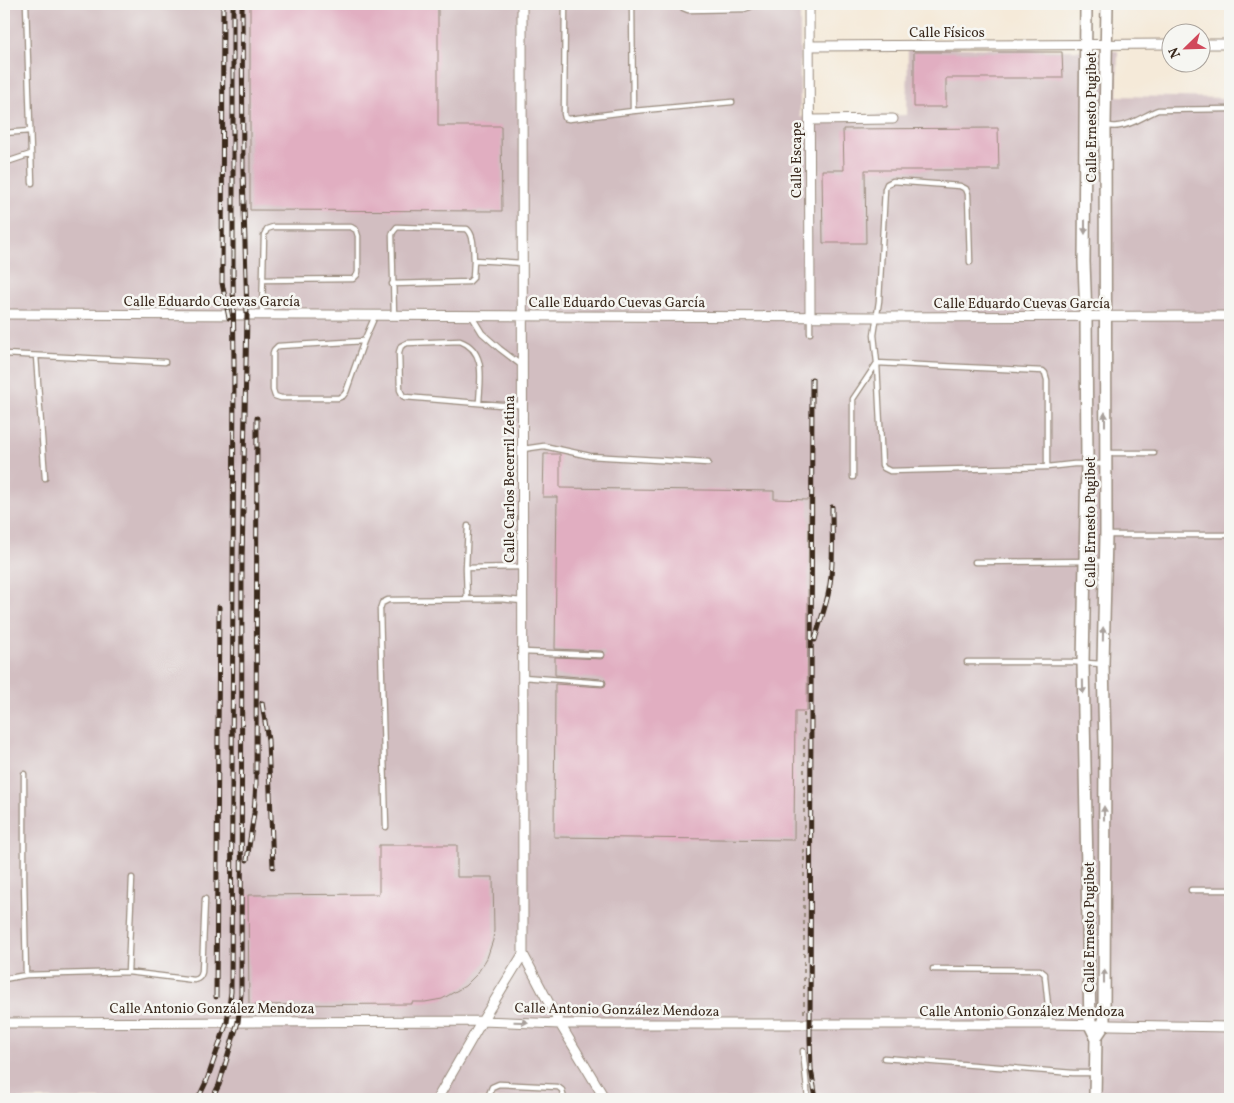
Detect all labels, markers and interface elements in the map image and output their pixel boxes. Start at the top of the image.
north arrow [1162,22,1212,72]
street label: Calle Físicos [909,24,985,43]
text: N [1165,44,1186,61]
street label: Calle Ernesto Pugibet [1083,52,1102,182]
street label: Calle Escape [788,122,807,198]
one-way arrow [1080,220,1088,236]
street label: Calle Eduardo Cuevas García [124,293,300,312]
street label: Calle Eduardo Cuevas García [529,294,705,313]
street label: Calle Eduardo Cuevas García [934,295,1110,314]
street label: Calle Carlos Becerril Zetina [501,395,520,563]
one-way arrow [1101,410,1109,426]
street label: Calle Ernesto Pugibet [1082,457,1101,587]
one-way arrow [1100,625,1108,641]
one-way arrow [1080,680,1088,696]
one-way arrow [1100,805,1108,821]
street label: Calle Ernesto Pugibet [1081,862,1100,992]
one-way arrow [1100,968,1108,984]
street label: Calle Antonio González Mendoza [514,999,720,1022]
street label: Calle Antonio González Mendoza [110,1000,314,1019]
street label: Calle Antonio González Mendoza [920,1003,1124,1022]
one-way arrow [513,1019,529,1027]

